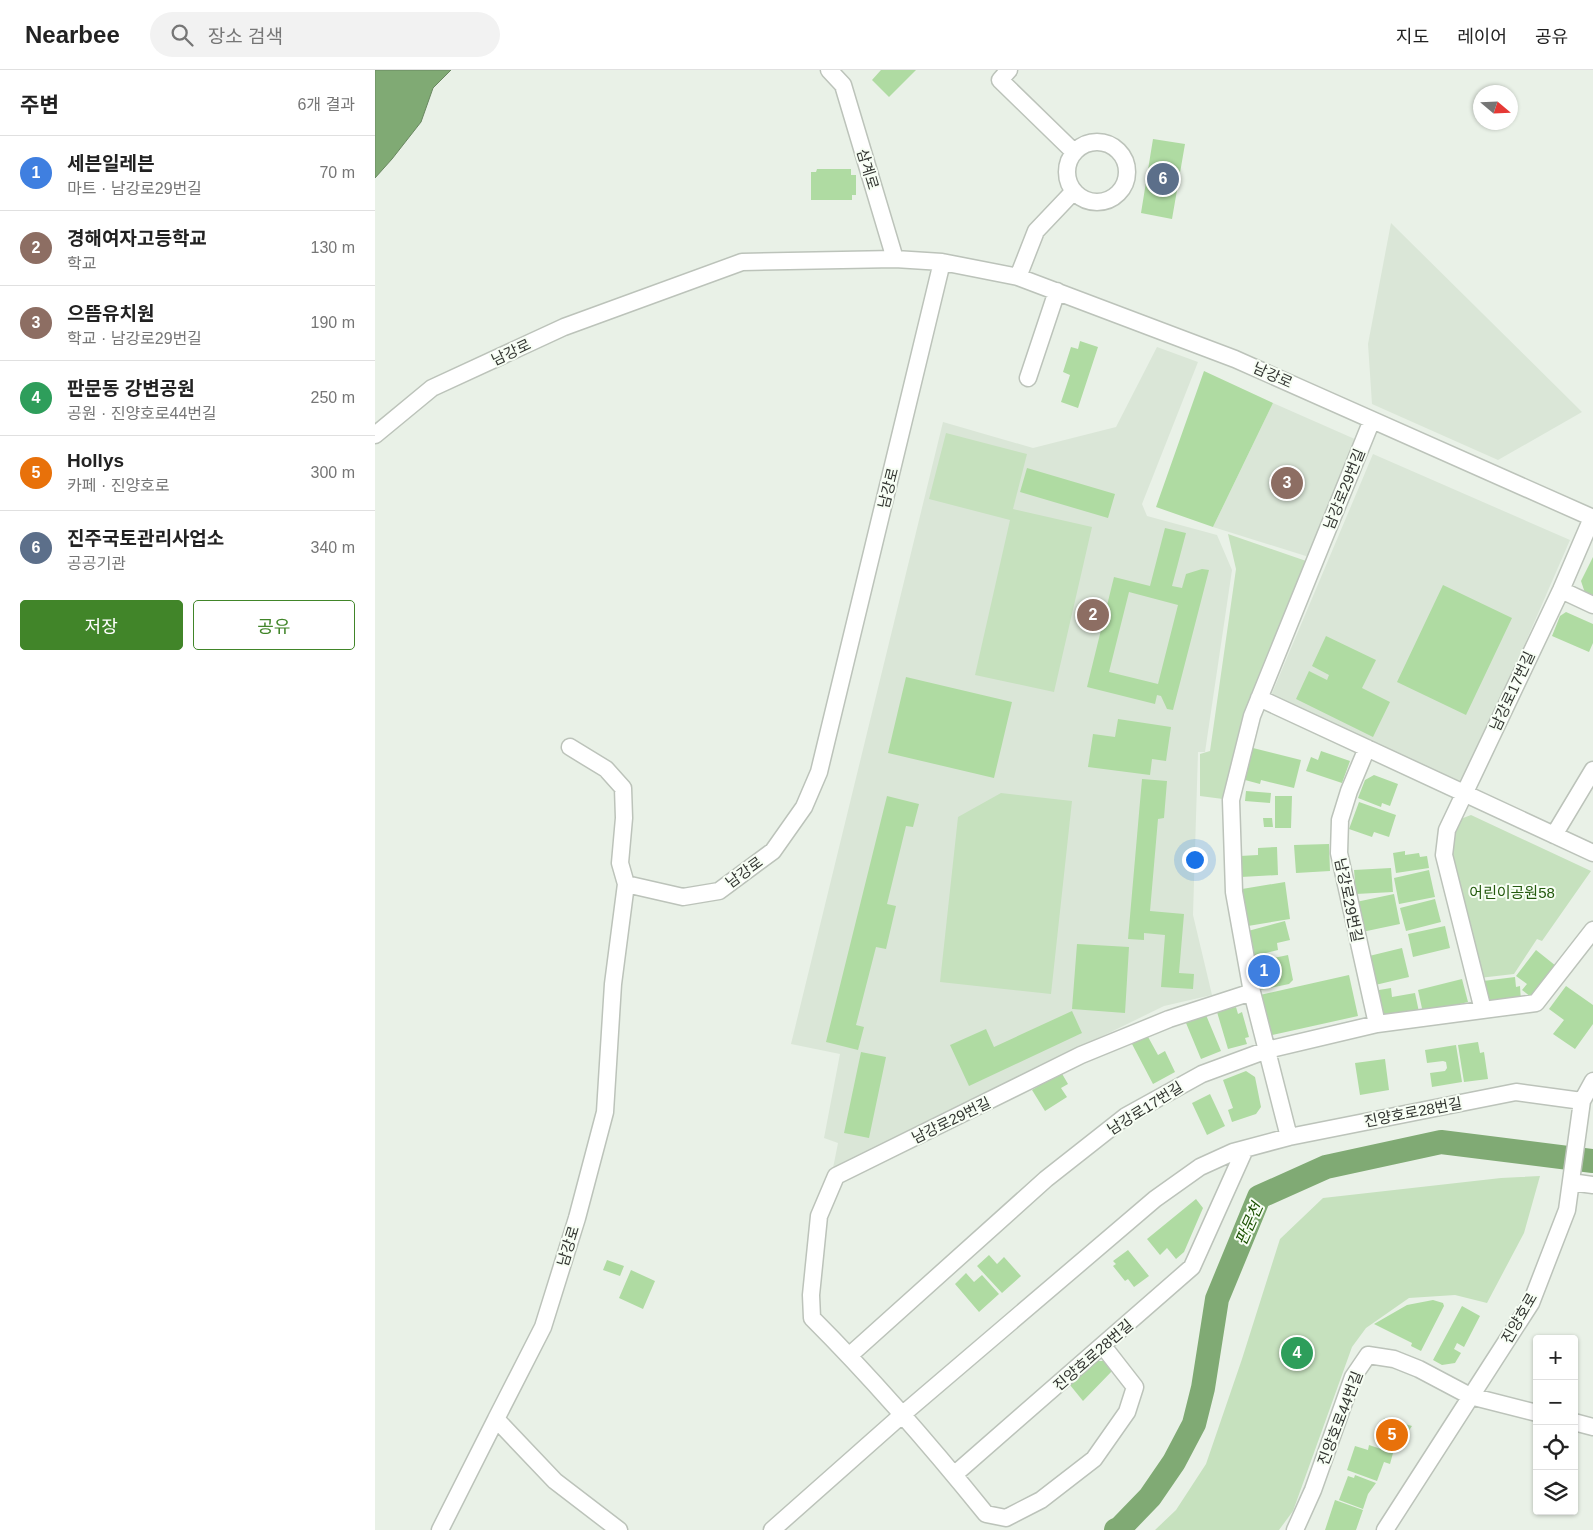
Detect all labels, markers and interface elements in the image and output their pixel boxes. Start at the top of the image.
search box [150,12,500,57]
text: Nearbee [25,21,120,48]
icon: search [168,21,196,49]
text: 장소 검색 [208,26,283,47]
text: 지도 [1396,27,1429,47]
text: 레이어 [1457,27,1507,47]
text: 공유 [1535,27,1568,47]
north arrow [1473,85,1518,130]
text: 주변 [20,93,59,116]
text: 6개 결과 [297,96,355,113]
street label: 삼계로 [854,147,882,191]
text: 세븐일레븐 [67,153,154,174]
pin: 6 [1147,160,1179,198]
text: 1 [32,164,40,181]
text: 70 m [319,164,355,181]
text: 마트 · 남강로29번길 [67,180,202,197]
text: 경해여자고등학교 [67,228,207,249]
text: 2 [32,239,40,256]
text: 130 m [311,239,355,256]
text: 학교 [67,255,96,272]
text: 으뜸유치원 [67,303,154,324]
text: 3 [32,314,40,331]
text: 190 m [311,314,355,331]
text: 학교 · 남강로29번길 [67,330,202,347]
street label: 남강로 [489,336,533,368]
street label: 남강로 [1251,359,1295,391]
text: 판문동 강변공원 [67,378,195,399]
text: 4 [32,389,40,406]
text: 250 m [311,389,355,406]
text: 공원 · 진양호로44번길 [67,405,217,422]
street label: 남강로29번길 [1320,446,1368,532]
text: Hollys [67,450,124,471]
text: 5 [32,464,40,481]
text: 300 m [311,464,355,481]
pin: 3 [1271,464,1303,502]
street label: 남강로 [875,466,901,510]
text: 카페 · 진양호로 [67,477,170,494]
text: 진주국토관리사업소 [67,528,224,549]
text: 6 [32,539,40,556]
text: 340 m [311,539,355,556]
text: 공공기관 [67,555,126,572]
pin: 2 [1077,596,1109,634]
button: 저장 [20,600,183,650]
button: 공유 [193,600,355,650]
street label: 남강로17번길 [1486,649,1538,733]
your location [1182,847,1208,873]
street label: 남강로 [722,853,766,891]
street label: 남강로29번길 [1332,856,1366,944]
park label: 어린이공원58 [1469,884,1555,901]
pin: 1 [1248,952,1280,990]
street label: 남강로17번길 [1104,1078,1186,1138]
street label: 남강로29번길 [909,1094,993,1146]
street label: 진양호로28번길 [1363,1094,1463,1130]
water label: 판문천 [1232,1198,1267,1248]
street label: 남강로 [554,1224,582,1268]
street label: 진양호로 [1498,1290,1540,1346]
street label: 진양호로28번길 [1050,1316,1136,1394]
pin: 4 [1281,1334,1313,1372]
map controls [1533,1335,1578,1515]
button: + [1533,1335,1578,1380]
street label: 진양호로44번길 [1314,1369,1366,1467]
button: − [1533,1380,1578,1425]
pin: 5 [1376,1416,1408,1454]
button: locate [1533,1425,1578,1470]
button: layers [1533,1470,1578,1515]

